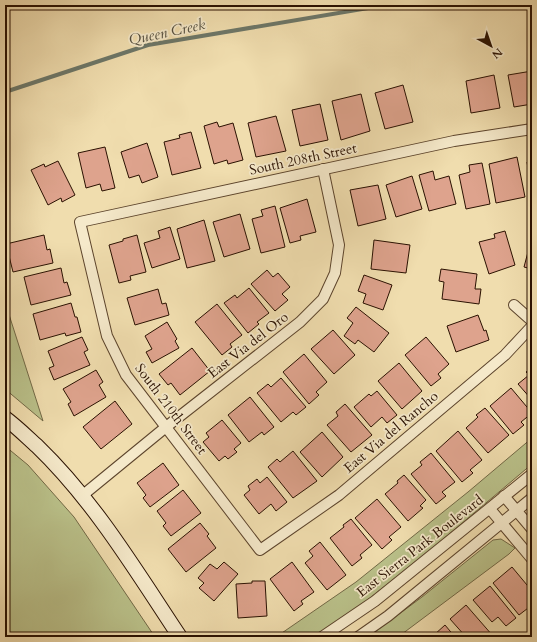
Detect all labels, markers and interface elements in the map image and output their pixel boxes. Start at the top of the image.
water label: Queen Creek [127,14,208,50]
north arrow [471,26,511,66]
text: N [488,44,506,62]
street label: South 208th Street [248,138,359,180]
street label: East Via del Oro [204,307,293,382]
street label: South 210th Street [131,360,212,459]
street label: East Via del Rancho [340,387,443,477]
street label: East Sierra Park Boulevard [353,490,488,601]

